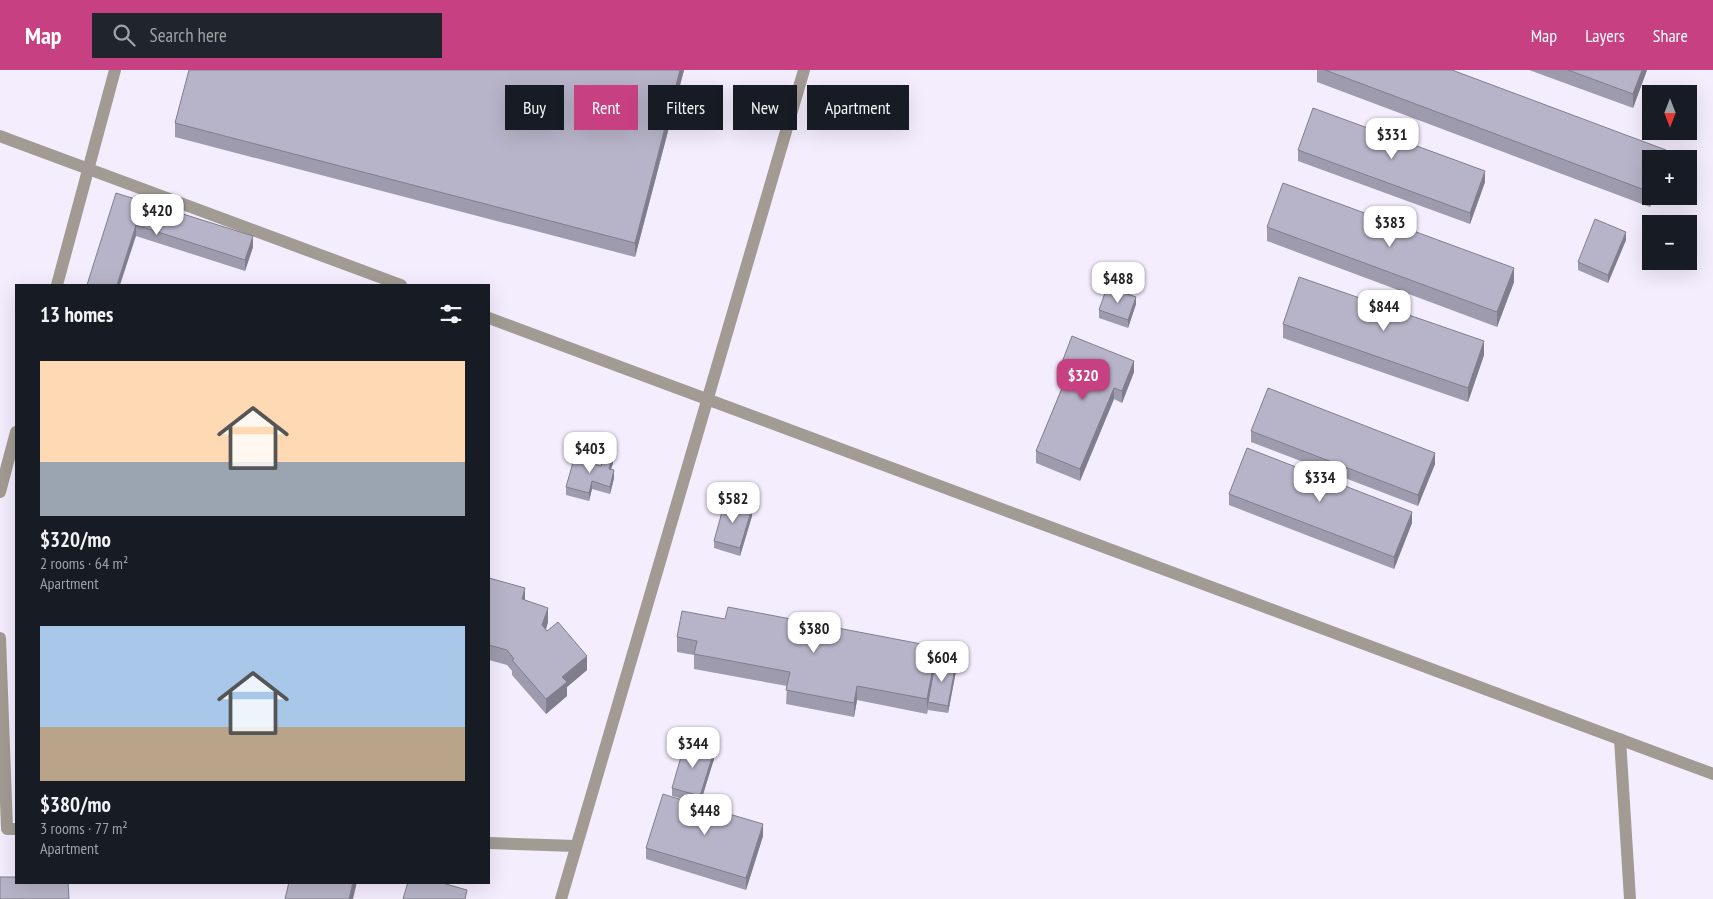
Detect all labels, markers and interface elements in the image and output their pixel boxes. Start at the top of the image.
search box [92,13,442,58]
text: Map [25,20,62,51]
icon: search [110,21,138,49]
text: Search here [150,23,227,47]
text: Map [1531,24,1557,47]
text: Layers [1585,24,1625,47]
text: Share [1653,24,1688,47]
chip: Buy [505,85,564,130]
chip: Rent [574,85,638,130]
chip: Filters [648,85,723,130]
chip: New [733,85,797,130]
chip: Apartment [807,85,909,130]
north arrow [1642,85,1698,140]
map controls [1642,85,1697,270]
pin: $331 [1362,118,1422,160]
text: $331 [1377,124,1407,144]
button: + [1642,150,1697,205]
pin: $420 [127,194,187,236]
text: $420 [142,200,172,220]
pin: $383 [1360,206,1420,248]
text: $383 [1375,212,1405,232]
button: − [1642,215,1697,270]
pin: $488 [1088,262,1148,304]
text: $488 [1103,268,1133,288]
pin: $844 [1354,290,1414,332]
text: $844 [1369,296,1399,316]
icon: filters [437,300,465,328]
text: 13 homes [40,301,113,328]
pin: $320 [1053,358,1113,401]
text: $320 [1068,365,1098,385]
icon: home [208,393,298,483]
pin: $403 [560,432,620,474]
text: $403 [575,438,605,458]
pin: $334 [1290,460,1350,503]
text: $334 [1305,467,1335,487]
pin: $582 [703,482,763,524]
text: $582 [718,488,748,508]
text: $320/mo [40,526,111,553]
text: 2 rooms · 64 m² [40,553,128,573]
text: Apartment [40,573,99,593]
pin: $380 [784,612,844,654]
text: $380 [799,618,829,638]
pin: $604 [912,640,972,683]
text: $604 [927,647,957,667]
icon: home [208,658,298,748]
pin: $344 [663,726,723,769]
text: $344 [678,733,708,753]
text: $380/mo [40,791,111,818]
pin: $448 [675,794,735,836]
text: $448 [690,800,720,820]
text: 3 rooms · 77 m² [40,818,128,838]
text: Apartment [40,838,99,858]

